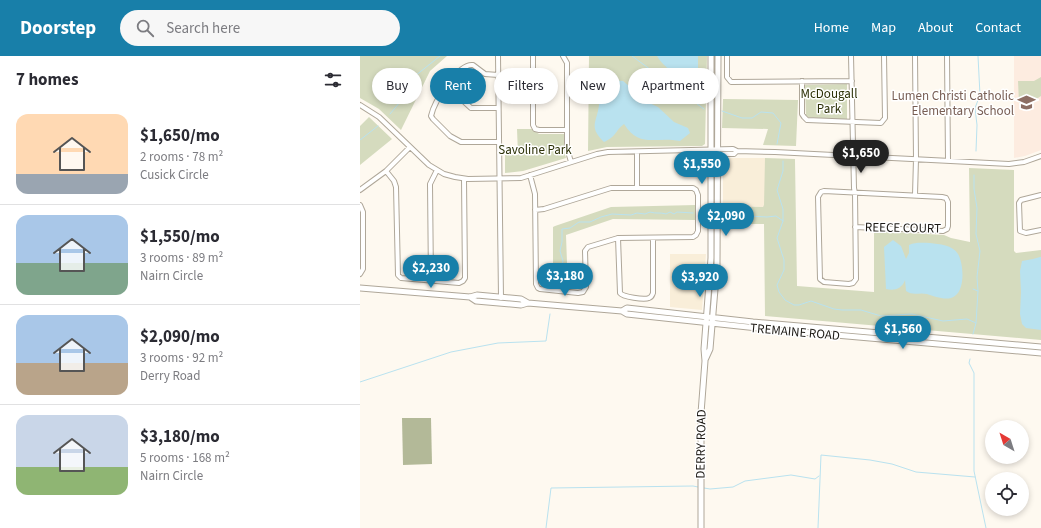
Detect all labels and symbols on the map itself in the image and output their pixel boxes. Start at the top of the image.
park label: McDougall Park [800,85,858,118]
place label: Lumen Christi Catholic Elementary School [891,87,1014,120]
school or university icon: Lumen Christi Catholic Elementary School [1017,93,1037,113]
pin: $1,650 [828,140,894,174]
park label: Savoline Park [498,141,572,159]
pin: $1,550 [669,151,735,185]
pin: $2,090 [693,203,759,237]
street label: REECE COURT [865,218,941,238]
pin: $2,230 [398,255,464,289]
pin: $3,180 [532,263,598,297]
pin: $3,920 [667,264,733,298]
pin: $1,560 [870,316,936,350]
street label: TREMAINE ROAD [749,319,841,345]
street label: DERRY ROAD [691,409,711,479]
north arrow [985,420,1029,464]

